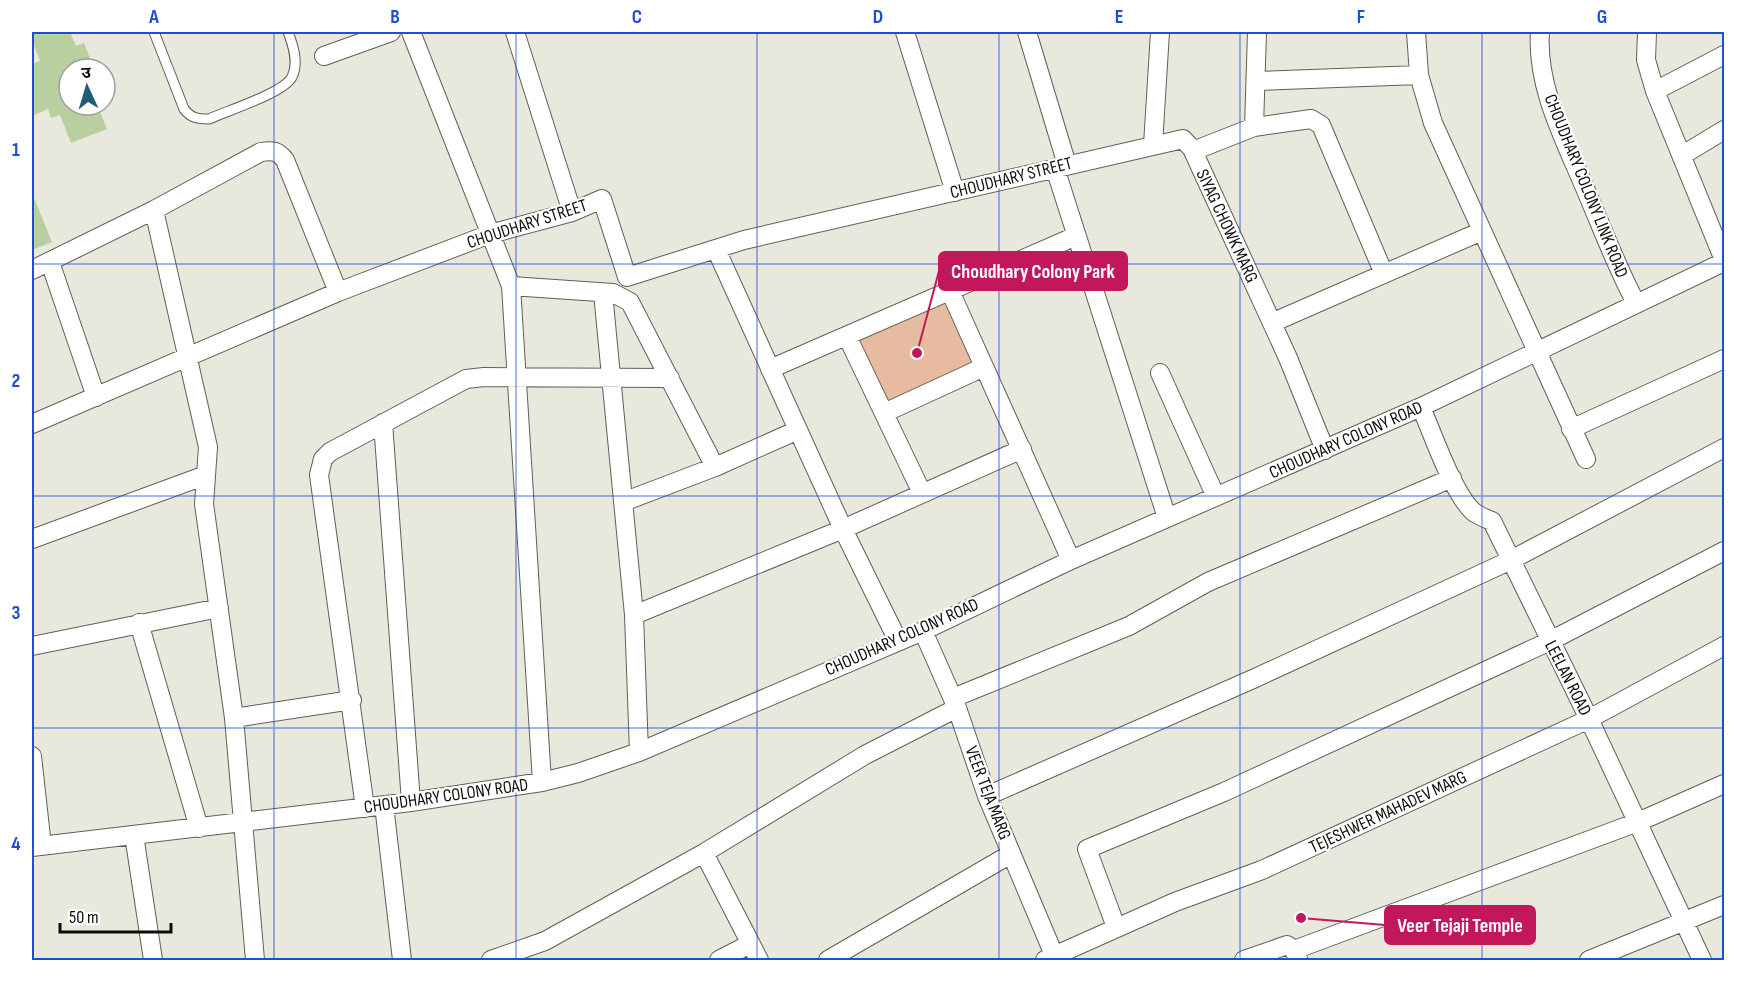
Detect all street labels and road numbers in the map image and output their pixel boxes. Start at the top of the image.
street label: CHOUDHARY COLONY LINK ROAD [1540,91,1632,281]
street label: CHOUDHARY STREET [948,153,1074,203]
street label: SIYAG CHOWK MARG [1192,166,1262,286]
street label: CHOUDHARY STREET [464,195,590,253]
street label: CHOUDHARY COLONY ROAD [1266,397,1426,483]
street label: CHOUDHARY COLONY ROAD [822,594,982,680]
street label: LEELAN ROAD [1540,637,1596,719]
street label: VEER TEJA MARG [961,743,1015,843]
street label: TEJESHWER MAHADEV MARG [1306,766,1470,858]
street label: CHOUDHARY COLONY ROAD [363,774,529,818]

